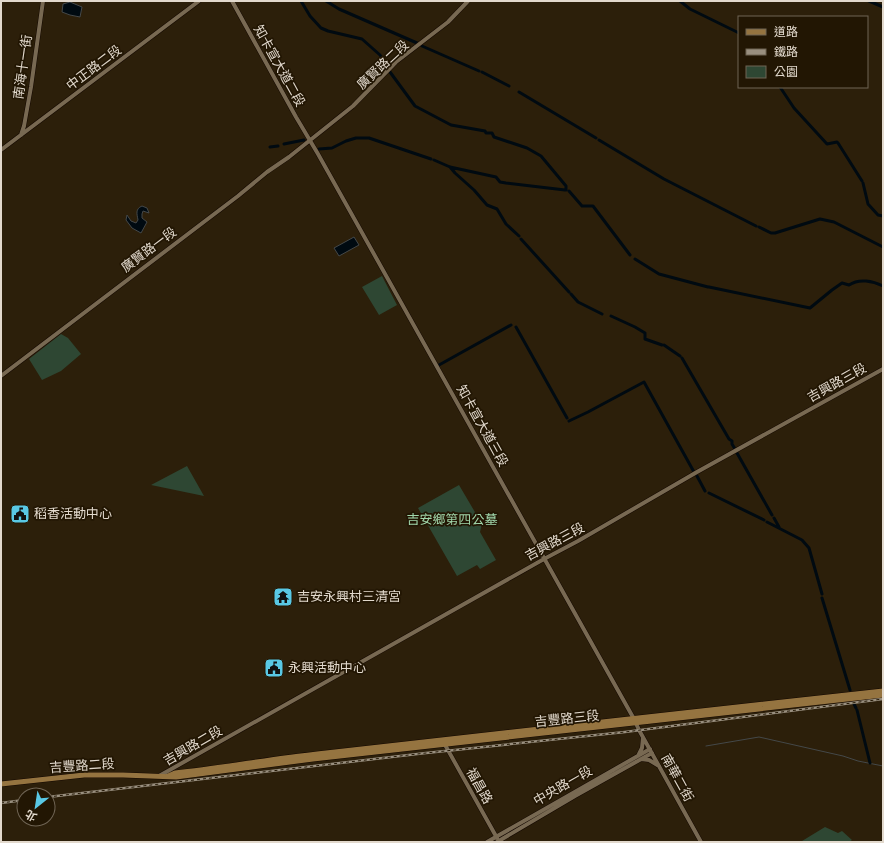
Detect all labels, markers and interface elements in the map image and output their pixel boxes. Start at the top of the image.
legend [738,16,868,88]
street label: 知卡宣大道二段 [249,22,309,110]
text: 道路 [774,24,798,40]
street label: 南海十一街 [10,34,36,100]
street label: 廣賢路二段 [353,36,413,94]
street label: 中正路二段 [63,41,125,95]
text: 鐵路 [774,44,798,60]
text: 公園 [774,64,798,80]
street label: 廣賢路一段 [118,223,180,277]
street label: 吉興路三段 [804,359,870,407]
street label: 知卡宣大道三段 [452,382,512,470]
public building icon: 稻香活動中心 [9,503,31,525]
place label: 稻香活動中心 [34,505,112,523]
park label: 吉安鄉第四公墓 [406,511,498,529]
street label: 吉興路三段 [522,519,588,565]
temple icon: 吉安永興村三清宮 [272,586,294,608]
place label: 吉安永興村三清宮 [297,588,401,606]
public building icon: 永興活動中心 [263,657,285,679]
place label: 永興活動中心 [288,659,366,677]
street label: 吉豐路三段 [534,707,600,731]
street label: 吉興路二段 [160,722,226,770]
street label: 南華二街 [657,751,697,805]
street label: 吉豐路二段 [49,755,115,777]
street label: 中央路一段 [530,762,596,810]
street label: 福昌路 [462,765,496,807]
north arrow [16,787,56,827]
text: 北 [23,806,40,824]

